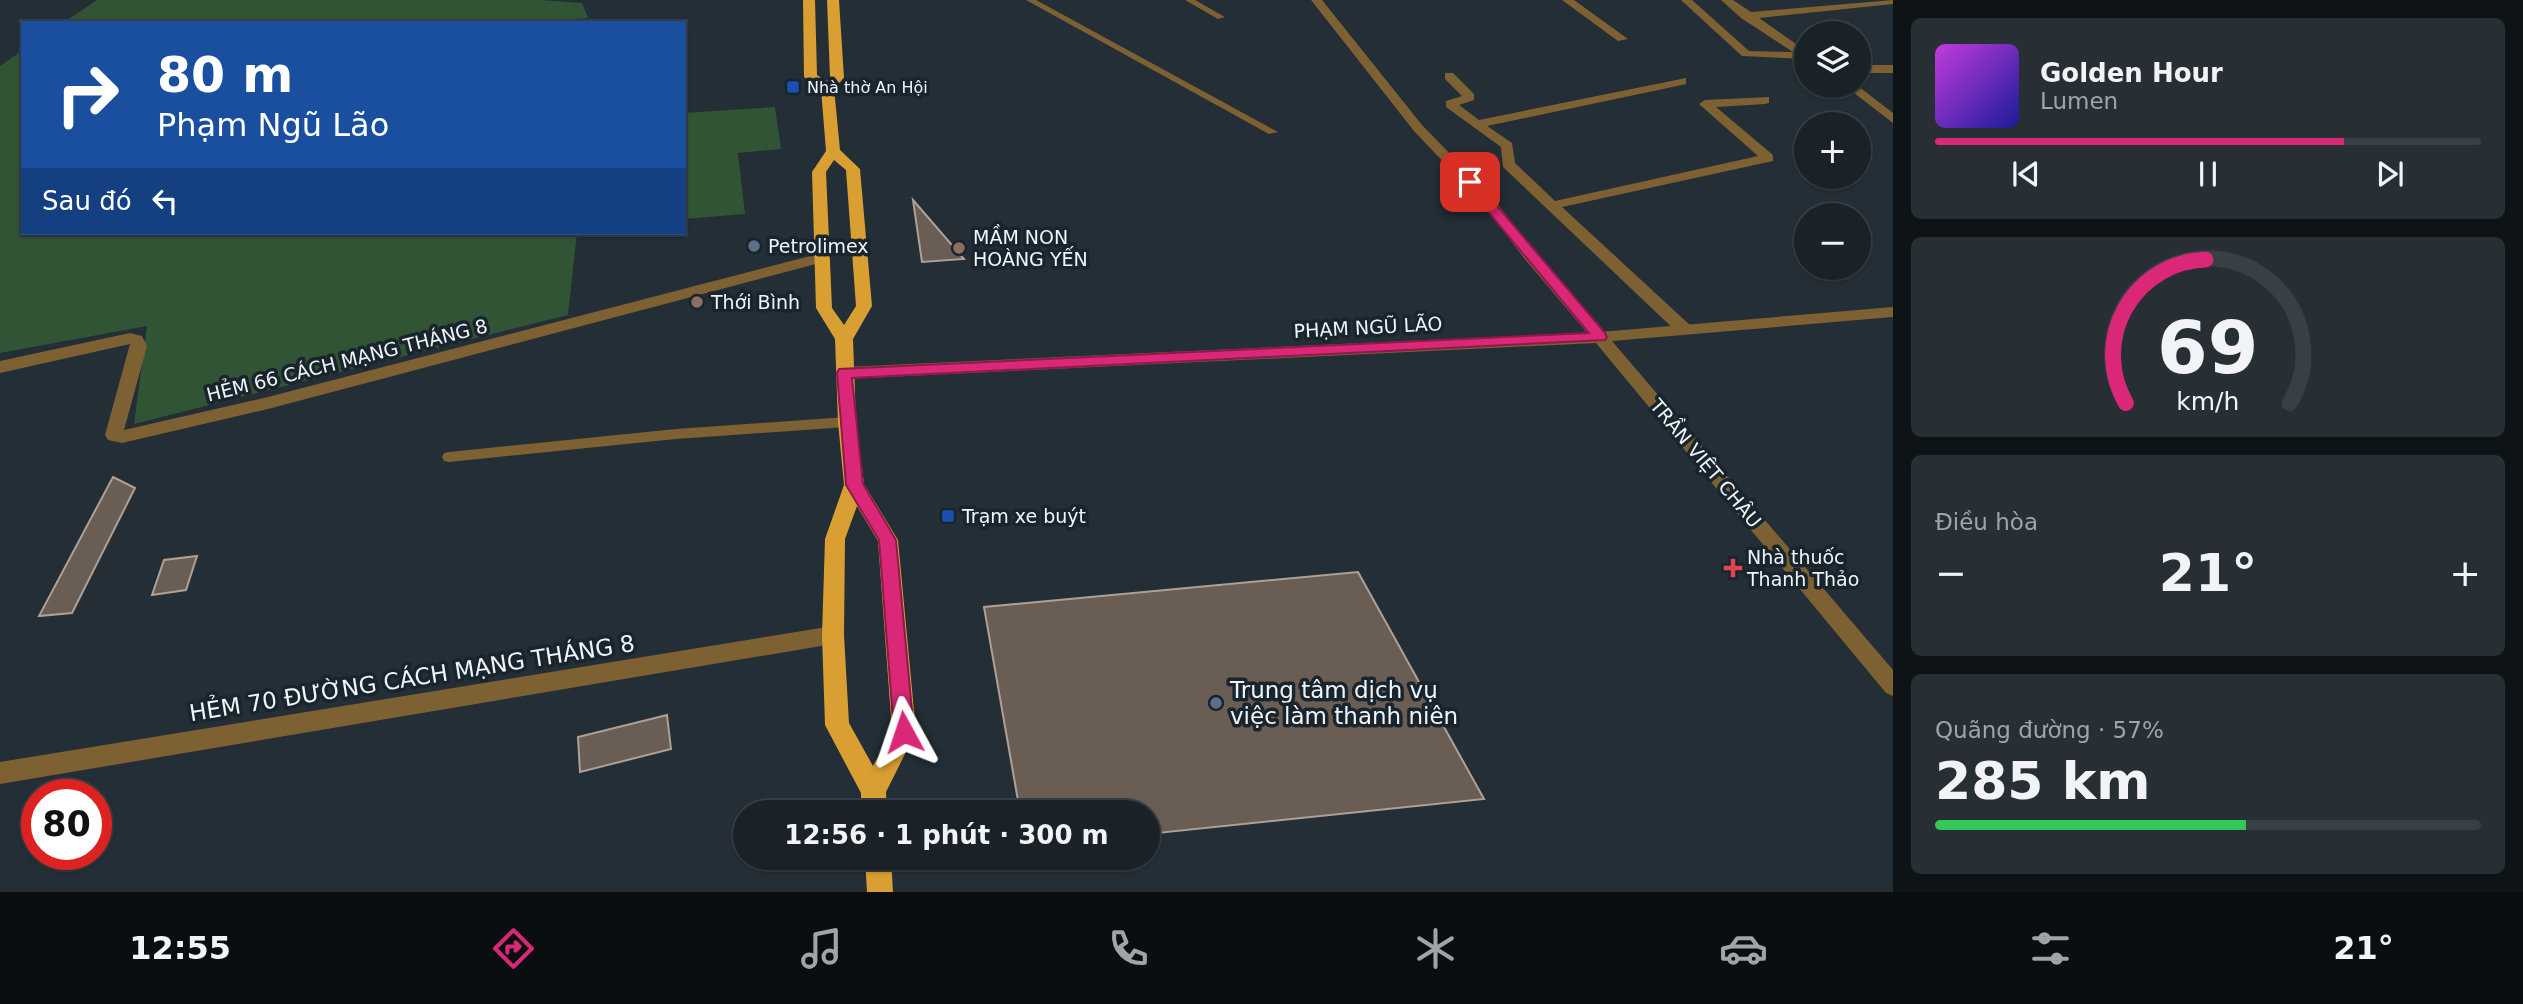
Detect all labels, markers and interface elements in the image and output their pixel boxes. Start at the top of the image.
map controls [1794,21,1871,280]
button: layers [1794,21,1871,98]
text: 80 m [157,47,293,104]
icon: right [42,49,133,140]
text: Golden Hour [2040,58,2223,88]
place label: Nhà thờ An Hội [807,78,928,97]
marker: Nhà thờ An Hội [785,79,801,95]
text: Lumen [2040,88,2118,114]
text: Phạm Ngũ Lão [157,106,389,144]
button: + [1794,112,1871,189]
pin [1440,152,1500,212]
icon: previous [2007,155,2045,193]
icon: pause [2189,155,2227,193]
icon: next [2371,155,2409,193]
icon: arrive [1451,163,1489,201]
icon: left [146,182,184,220]
text: Sau đó [42,186,132,216]
button: − [1794,203,1871,280]
place label: MẦM NON HOÀNG YẾN [973,224,1088,270]
place label: Petrolimex [768,235,869,257]
marker: Petrolimex [746,238,762,254]
marker: MẦM NON HOÀNG YẾN [951,240,967,256]
place label: Thới Bình [710,291,800,313]
marker: Thới Bình [689,294,705,310]
text: 69 [2157,305,2259,390]
street label: HẺM 66 CÁCH MẠNG THÁNG 8 [204,312,490,406]
street label: PHẠM NGŨ LÃO [1293,312,1443,342]
text: km/h [2176,387,2240,416]
street label: TRẦN VIỆT CHÂU [1645,392,1768,532]
place label: Trạm xe buýt [961,505,1086,527]
marker: Trạm xe buýt [940,508,956,524]
text: Điều hòa [1935,509,2038,535]
text: 21° [2159,543,2257,603]
place label: Nhà thuốc Thanh Thảo [1746,546,1859,590]
text: − [1935,551,1967,595]
text: + [2449,551,2481,595]
marker: Nhà thuốc Thanh Thảo [1725,560,1741,576]
street label: HẺM 70 ĐƯỜNG CÁCH MẠNG THÁNG 8 [187,628,637,726]
place label: Trung tâm dịch vụ việc làm thanh niên [1229,677,1458,729]
position arrow [867,695,941,769]
marker: Trung tâm dịch vụ việc làm thanh niên [1208,695,1224,711]
text: Quãng đường · 57% [1935,717,2164,743]
text: 285 km [1935,751,2150,811]
speed limit sign: 80 [21,779,112,870]
text: 12:56 · 1 phút · 300 m [784,820,1109,850]
icon: directions [489,924,538,973]
icon: music [797,924,846,973]
icon: phone [1104,924,1153,973]
icon: climate [1411,924,1460,973]
icon: car [1719,924,1768,973]
icon: filters [2026,924,2075,973]
text: 12:55 [129,929,231,967]
text: 21° [2333,929,2394,967]

